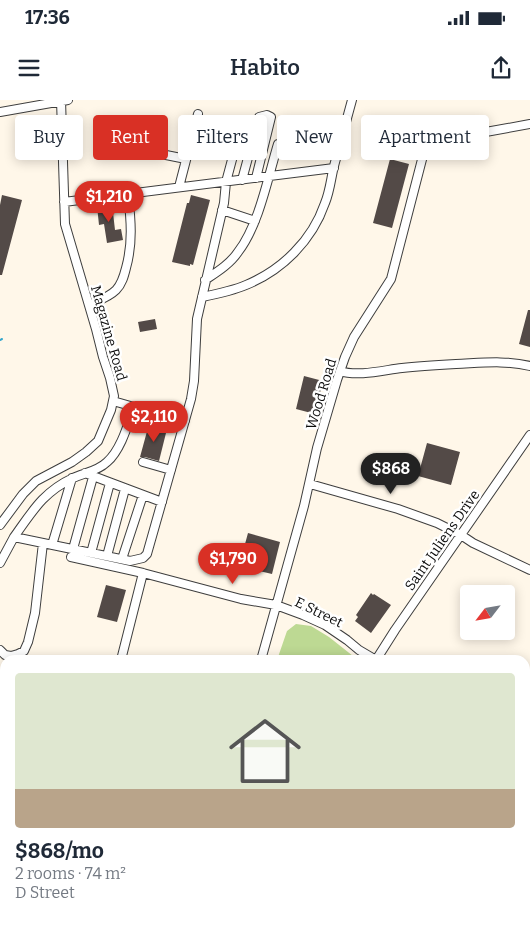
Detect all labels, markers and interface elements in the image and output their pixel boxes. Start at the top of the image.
text: 17:36 [25,6,70,29]
icon: menu [15,54,43,82]
text: Habito [230,54,300,81]
icon: share [487,54,515,82]
chip: Buy [15,115,83,160]
chip: Rent [93,115,168,160]
chip: Filters [178,115,267,160]
chip: New [277,115,351,160]
chip: Apartment [361,115,489,160]
pin: $1,210 [68,180,150,223]
text: $1,210 [86,187,132,206]
street label: Magazine Road [87,284,130,383]
street label: Wood Road [303,357,340,432]
pin: $2,110 [113,400,195,443]
text: $2,110 [131,407,177,426]
pin: $868 [361,452,421,495]
text: $868 [372,459,410,478]
street label: Saint Juliens Drive [401,487,483,594]
pin: $1,790 [192,542,274,585]
text: $1,790 [209,549,257,568]
north arrow [460,585,515,640]
map controls [460,585,515,640]
street label: E Street [292,594,345,631]
icon: home [220,706,310,796]
text: $868/mo [15,838,104,864]
text: 2 rooms · 74 m² [15,864,126,883]
text: D Street [15,883,75,902]

